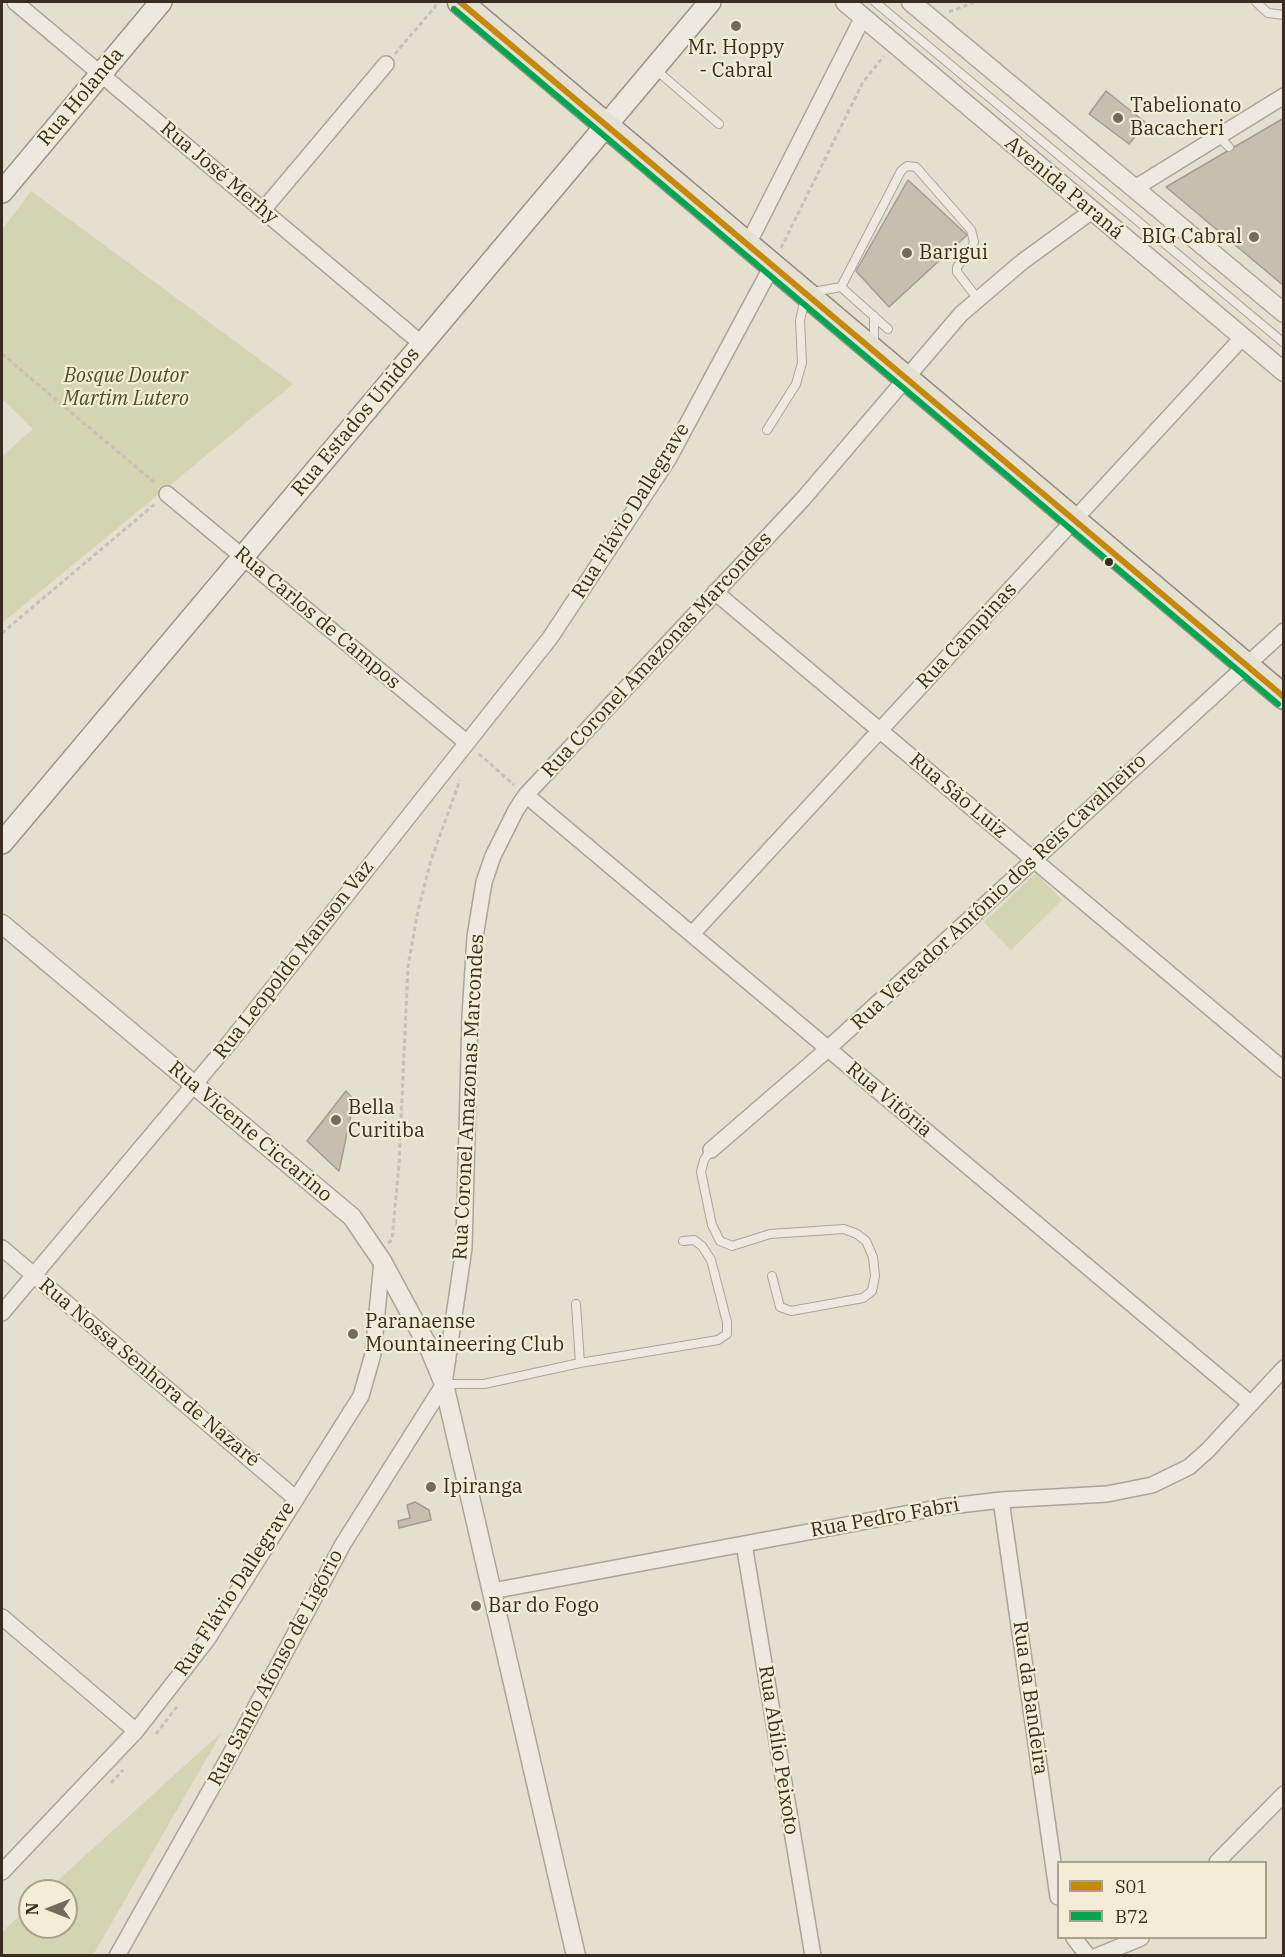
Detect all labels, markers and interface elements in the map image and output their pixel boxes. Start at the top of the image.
marker: Mr. Hoppy - Cabral [729,19,743,33]
place label: Mr. Hoppy - Cabral [688,36,784,83]
street label: Rua Holanda [33,43,129,151]
place label: Tabelionato Bacacheri [1130,94,1241,141]
marker: Tabelionato Bacacheri [1111,111,1125,125]
street label: Rua José Merhy [155,117,283,229]
street label: Avenida Paraná [1000,131,1128,245]
place label: BIG Cabral [1141,225,1242,249]
marker: BIG Cabral [1247,230,1261,244]
place label: Barigui [919,241,988,265]
marker: Barigui [900,246,914,260]
street label: Rua Estados Unidos [287,343,425,501]
park label: Bosque Doutor Martim Lutero [63,364,189,411]
street label: Rua Flávio Dallegrave [567,419,695,603]
street label: Rua Coronel Amazonas Marcondes [537,527,777,783]
street label: Rua Carlos de Campos [229,542,405,694]
unlabelled marker [1103,556,1115,568]
street label: Rua Campinas [912,578,1022,694]
street label: Rua São Luiz [904,748,1012,844]
street label: Rua Vereador Antônio dos Reis Cavalheiro [847,749,1151,1035]
street label: Rua Leopoldo Manson Vaz [209,856,379,1064]
street label: Rua Coronel Amazonas Marcondes [448,933,490,1261]
street label: Rua Vicente Ciccarino [163,1057,337,1207]
street label: Rua Vitória [841,1057,937,1143]
place label: Bella Curitiba [348,1096,425,1143]
marker: Bella Curitiba [329,1113,343,1127]
street label: Rua Nossa Senhora de Nazaré [34,1274,264,1472]
place label: Paranaense Mountaineering Club [365,1310,564,1357]
marker: Paranaense Mountaineering Club [346,1327,360,1341]
place label: Ipiranga [443,1475,523,1499]
marker: Ipiranga [424,1480,438,1494]
street label: Rua Pedro Fabri [809,1493,961,1543]
street label: Rua Flávio Dallegrave [170,1497,300,1681]
street label: Rua Santo Afonso de Ligório [203,1546,349,1790]
place label: Bar do Fogo [488,1594,599,1618]
marker: Bar do Fogo [469,1599,483,1613]
street label: Rua da Bandeira [1007,1620,1053,1776]
street label: Rua Abílio Peixoto [753,1664,803,1836]
legend [1057,1861,1267,1939]
text: S01 [1115,1875,1147,1898]
north arrow [18,1879,78,1939]
text: N [22,1903,42,1915]
text: B72 [1115,1905,1149,1928]

